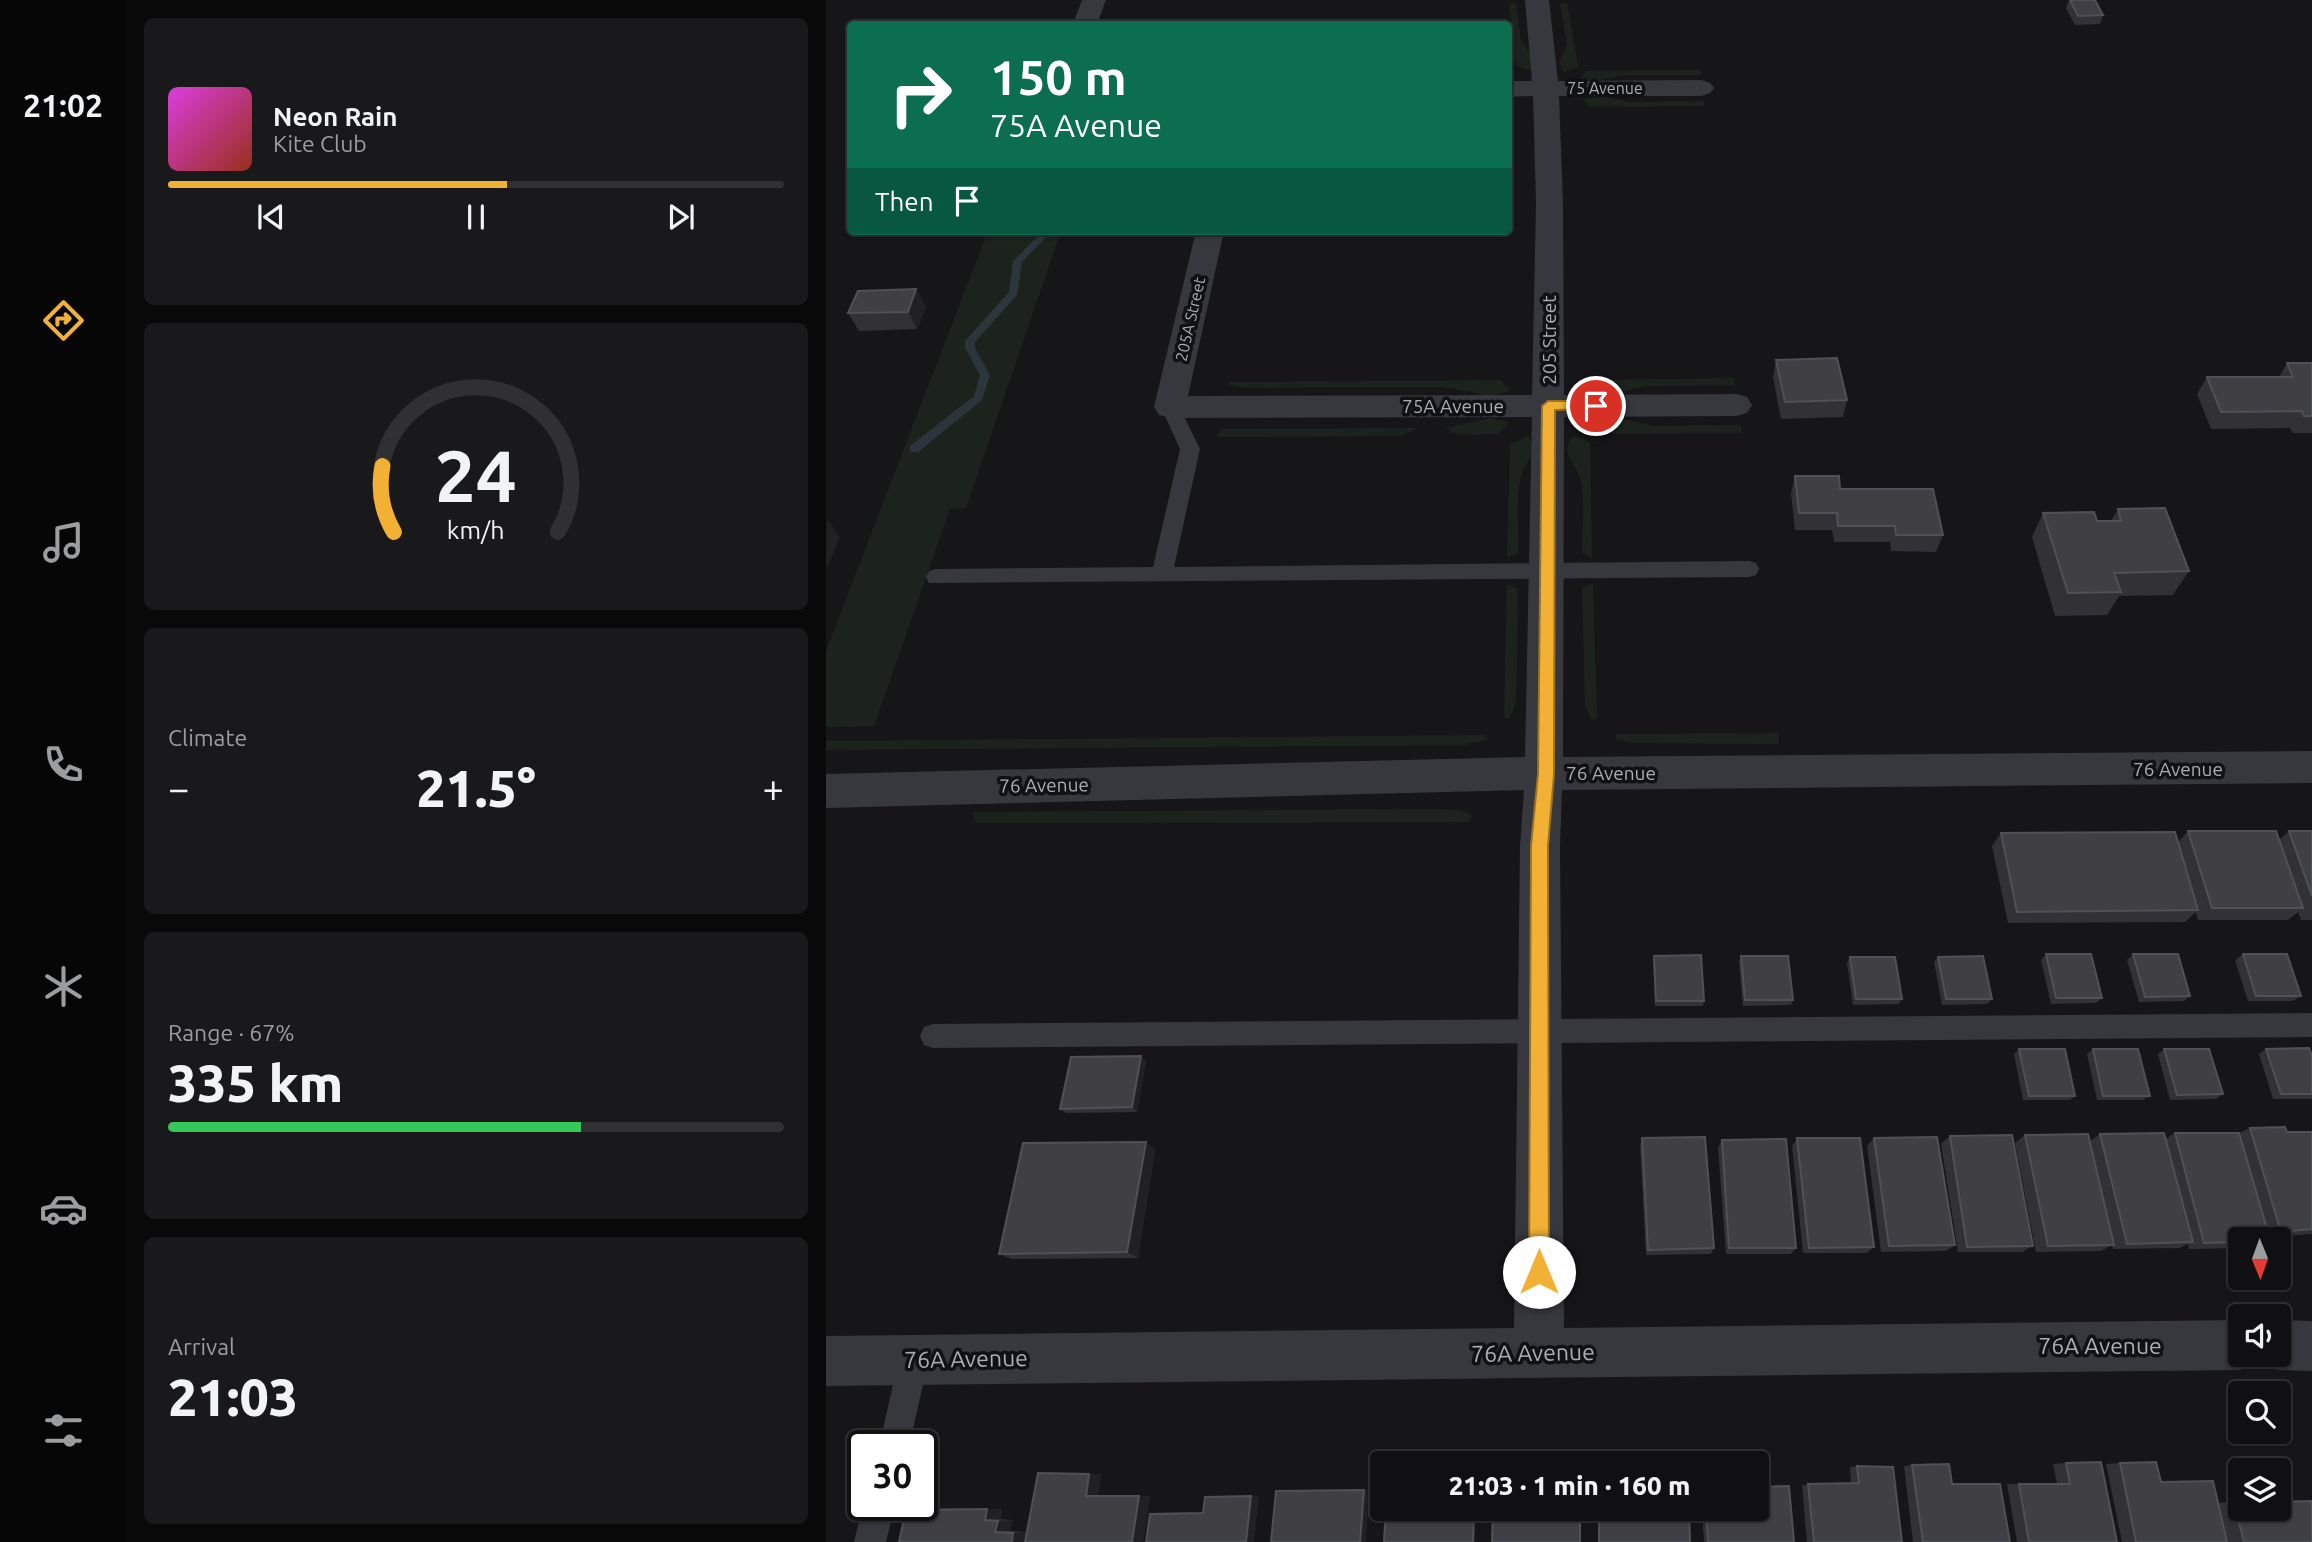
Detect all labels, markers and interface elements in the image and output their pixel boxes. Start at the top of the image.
icon: right [875,49,966,140]
text: 150 m [990,49,1127,104]
street label: 75 Avenue [1567,79,1643,97]
text: 21:02 [23,87,103,123]
text: Neon Rain [273,102,398,131]
text: 75A Avenue [990,107,1162,143]
text: Kite Club [273,131,367,156]
icon: arrive [948,182,986,220]
text: Then [875,187,934,216]
icon: previous [252,198,290,236]
icon: pause [457,198,495,236]
icon: next [662,198,700,236]
street label: 205A Street [1172,274,1209,363]
street label: 205 Street [1538,295,1560,385]
icon: directions [39,296,88,345]
pin [1566,376,1626,436]
icon: arrive [1577,387,1615,425]
street label: 75A Avenue [1402,395,1504,417]
text: 24 [435,435,517,517]
text: km/h [447,516,505,544]
icon: music [39,518,88,567]
text: Climate [168,725,247,750]
icon: phone [39,740,88,789]
street label: 76 Avenue [2133,758,2223,780]
text: 21.5° [416,759,536,817]
street label: 76 Avenue [1566,762,1656,784]
text: − [168,767,189,809]
text: + [763,767,784,809]
street label: 76 Avenue [999,773,1089,797]
icon: climate [39,962,88,1011]
text: Range · 67% [168,1020,295,1045]
text: 335 km [168,1054,343,1112]
icon: car [39,1184,88,1233]
north arrow [2228,1227,2291,1290]
map controls [2228,1227,2291,1521]
position arrow [1502,1235,1576,1309]
button: sound [2228,1304,2291,1367]
street label: 76A Avenue [2038,1333,2162,1358]
text: Arrival [168,1334,235,1359]
street label: 76A Avenue [1471,1339,1595,1366]
street label: 76A Avenue [904,1345,1028,1372]
text: 21:03 [168,1368,298,1426]
button: search [2228,1381,2291,1444]
icon: filters [39,1406,88,1455]
speed limit sign: 30 [847,1430,938,1521]
button: layers [2228,1458,2291,1521]
text: 21:03 · 1 min · 160 m [1449,1471,1690,1500]

